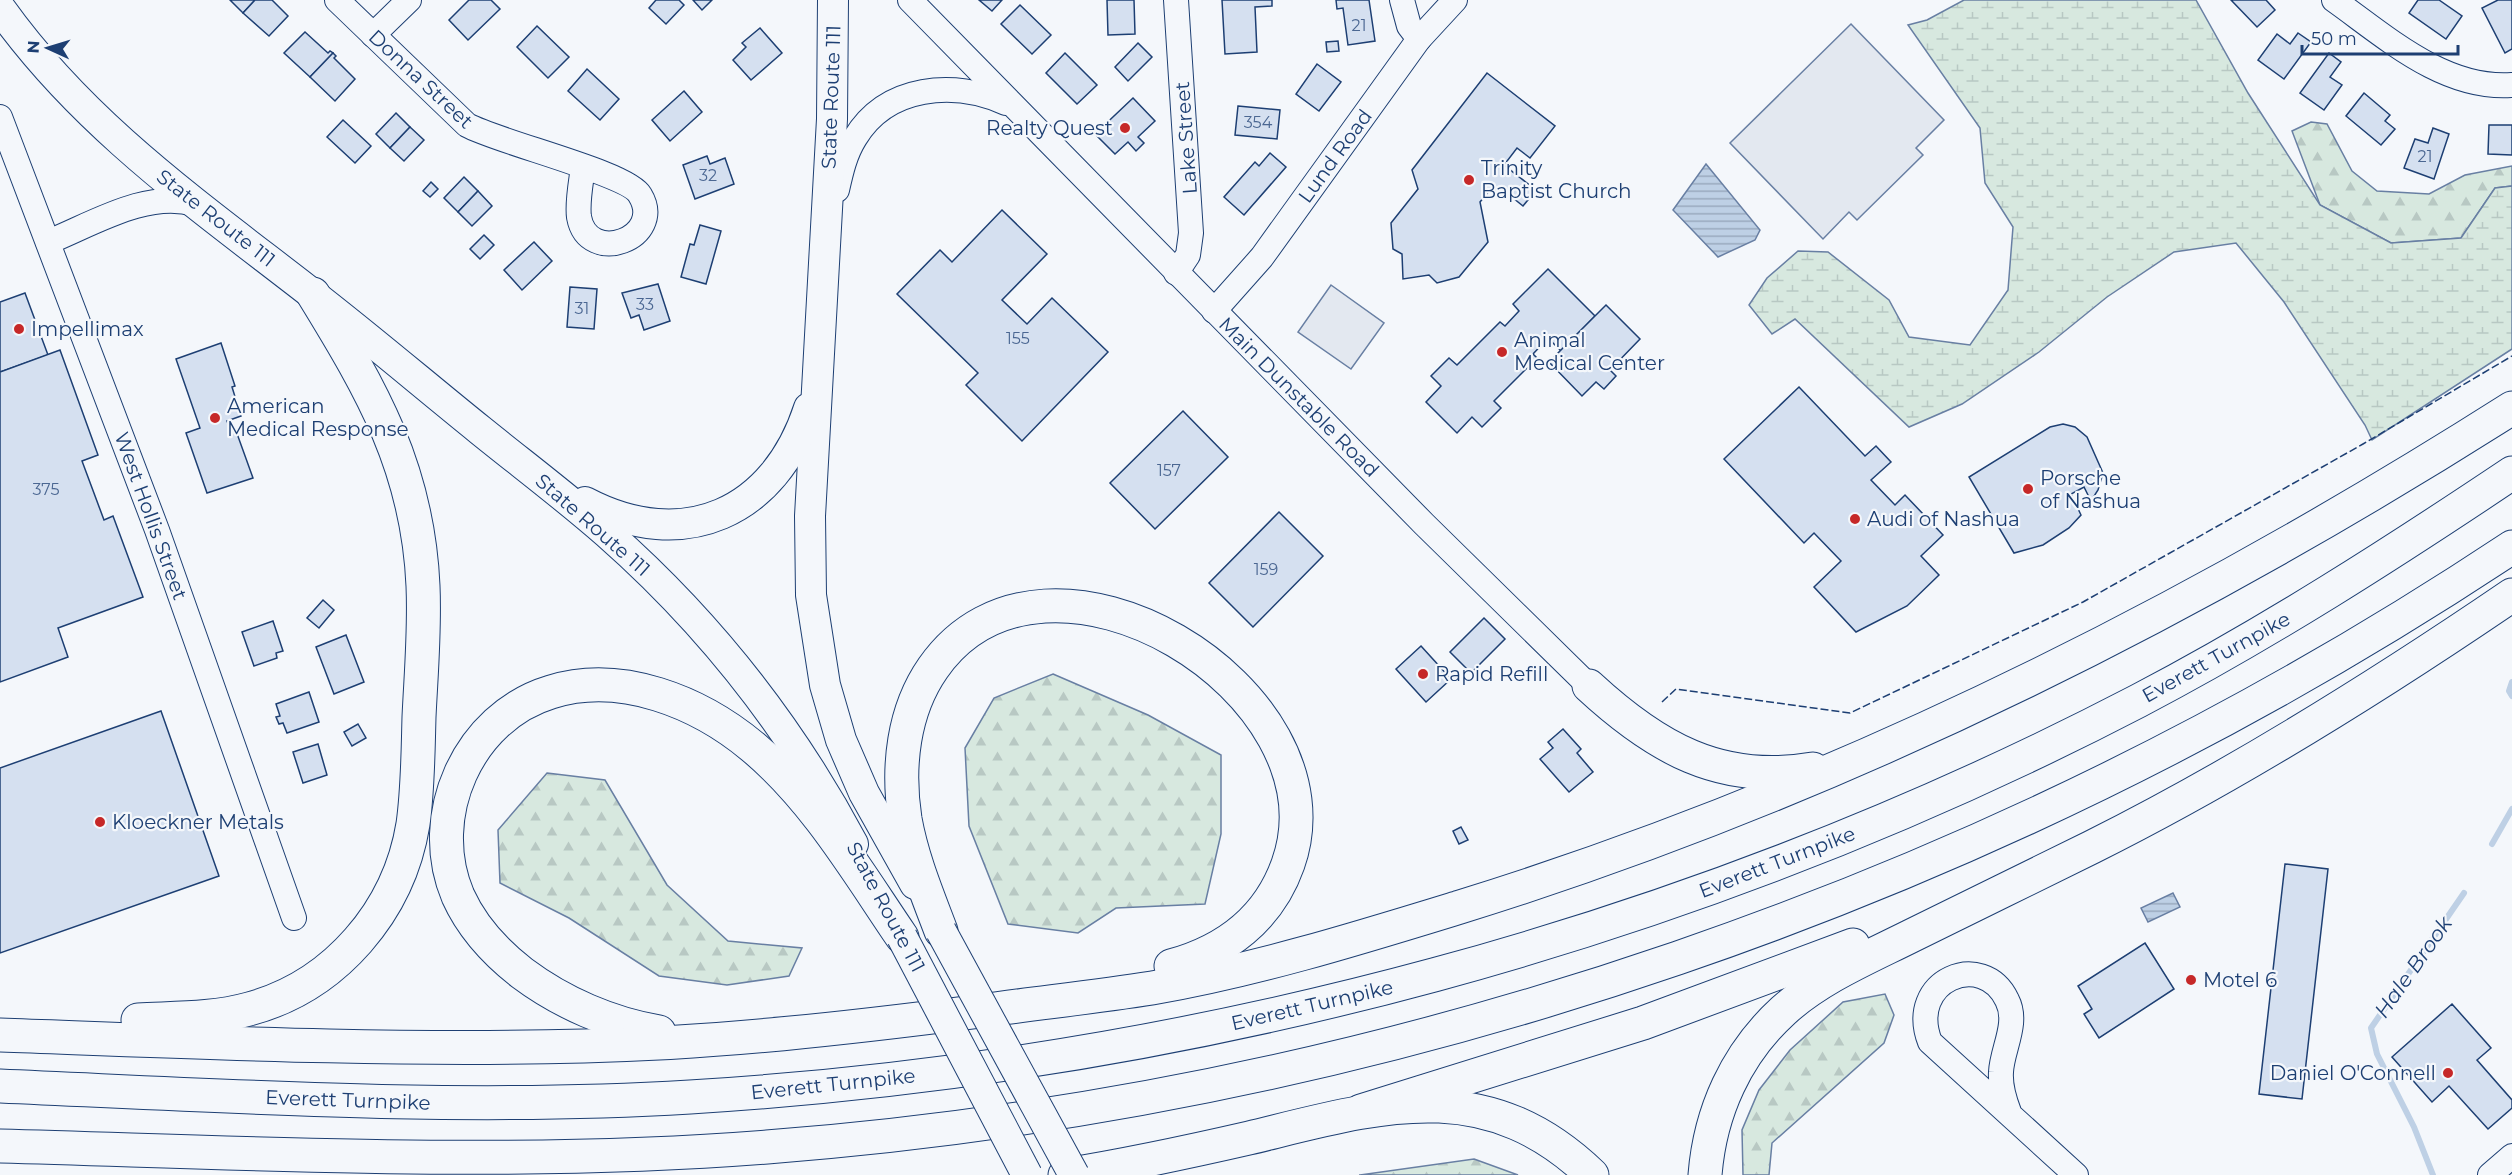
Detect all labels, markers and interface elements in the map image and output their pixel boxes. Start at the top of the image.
house number: 21 [1352,16,1366,35]
north arrow [18,18,78,78]
scale bar [2302,18,2458,56]
street label: Donna Street [364,25,478,133]
street label: State Route 111 [816,25,846,169]
text: 50 m [2311,28,2357,50]
text: N [24,40,43,54]
street label: Lake Street [1170,81,1202,195]
street label: Lund Road [1293,105,1377,207]
house number: 354 [1244,113,1273,132]
place label: Realty Quest [986,116,1113,140]
marker: Realty Quest [1118,121,1132,135]
house number: 21 [2418,147,2432,166]
place label: Trinity Baptist Church [1481,156,1632,203]
street label: State Route 111 [152,164,280,272]
house number: 32 [699,166,717,185]
marker: Trinity Baptist Church [1462,173,1476,187]
house number: 33 [636,295,654,314]
house number: 31 [575,299,589,318]
street label: Main Dunstable Road [1214,312,1384,482]
place label: Impellimax [31,317,144,341]
marker: Impellimax [12,322,26,336]
place label: Animal Medical Center [1514,328,1665,375]
house number: 155 [1006,329,1030,348]
marker: Animal Medical Center [1495,345,1509,359]
place label: American Medical Response [227,394,409,441]
marker: American Medical Response [208,411,222,425]
street label: West Hollis Street [110,429,192,603]
house number: 157 [1157,461,1181,480]
place label: Porsche of Nashua [2040,466,2141,513]
street label: State Route 111 [531,469,655,581]
house number: 375 [33,480,60,499]
marker: Porsche of Nashua [2021,482,2035,496]
place label: Audi of Nashua [1867,507,2020,531]
marker: Audi of Nashua [1848,512,1862,526]
house number: 159 [1254,560,1278,579]
street label: Everett Turnpike [2138,606,2294,708]
place label: Rapid Refill [1435,662,1548,686]
marker: Rapid Refill [1416,667,1430,681]
place label: Kloeckner Metals [112,810,284,834]
marker: Kloeckner Metals [93,815,107,829]
street label: Everett Turnpike [1695,821,1859,903]
street label: State Route 111 [842,838,930,976]
water label: Hale Brook [2369,910,2458,1022]
place label: Motel 6 [2203,968,2277,992]
marker: Motel 6 [2184,973,2198,987]
street label: Everett Turnpike [1229,975,1395,1035]
place label: Daniel O'Connell [2270,1061,2436,1085]
street label: Everett Turnpike [749,1063,917,1105]
marker: Daniel O'Connell [2441,1066,2455,1080]
street label: Everett Turnpike [265,1085,431,1115]

